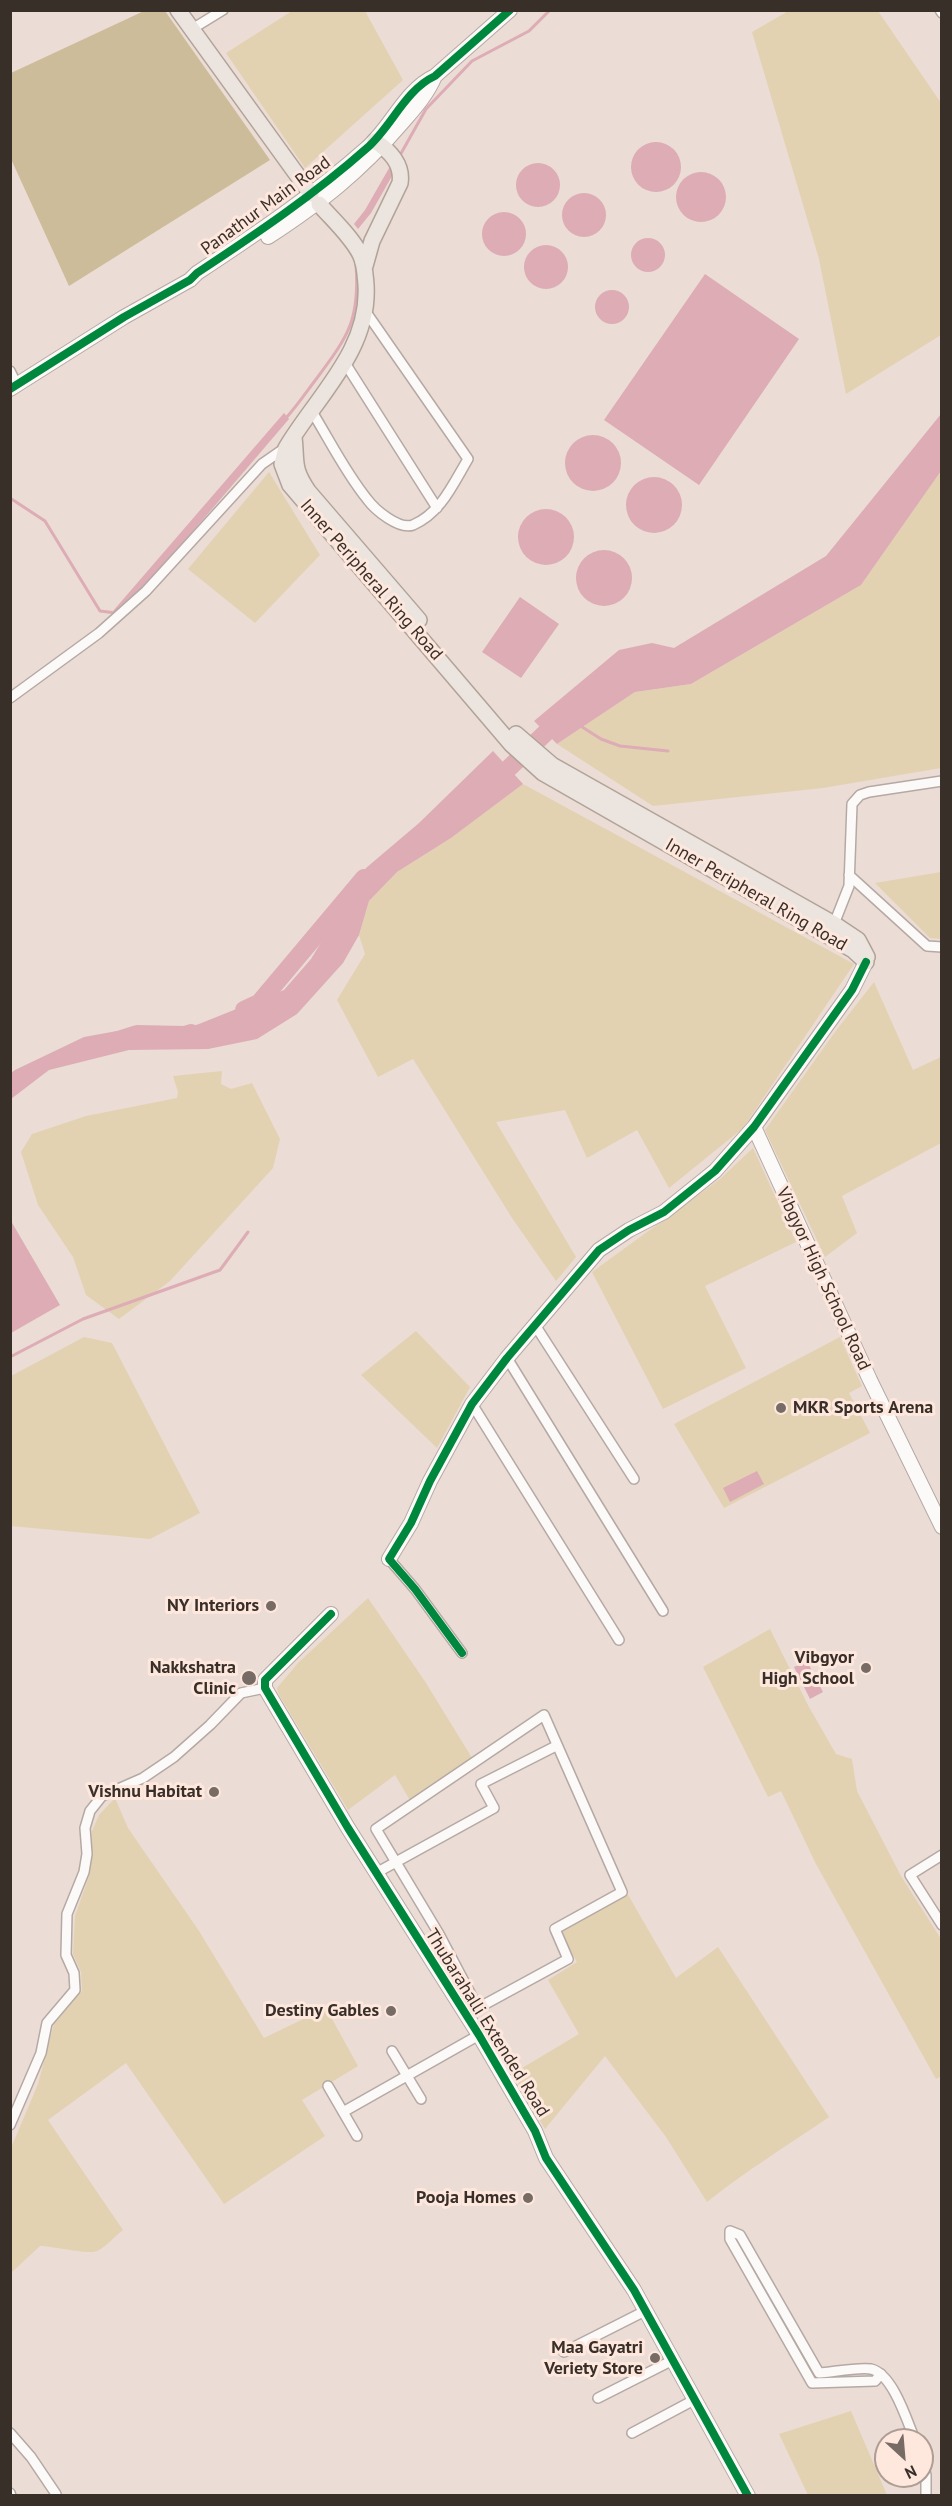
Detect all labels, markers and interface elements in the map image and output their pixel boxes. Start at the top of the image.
street label: Panathur Main Road [197,152,335,260]
street label: Inner Peripheral Ring Road [295,495,447,665]
street label: Inner Peripheral Ring Road [661,834,851,956]
street label: Vibgyor High School Road [771,1184,875,1374]
place label: MKR Sports Arena [793,1397,933,1419]
marker: MKR Sports Arena [774,1401,788,1415]
place label: NY Interiors [167,1595,259,1617]
marker: NY Interiors [264,1599,278,1613]
place label: Vibgyor High School [762,1647,854,1690]
place label: Nakkshatra Clinic [150,1657,236,1700]
marker: Vibgyor High School [859,1661,873,1675]
marker: Nakkshatra Clinic [240,1669,258,1687]
place label: Vishnu Habitat [88,1781,202,1803]
marker: Vishnu Habitat [207,1785,221,1799]
street label: Thubarahalli Extended Road [420,1925,554,2121]
place label: Destiny Gables [265,2000,379,2022]
marker: Destiny Gables [384,2004,398,2018]
place label: Pooja Homes [416,2187,516,2209]
marker: Pooja Homes [521,2191,535,2205]
place label: Maa Gayatri Veriety Store [544,2337,643,2380]
marker: Maa Gayatri Veriety Store [648,2351,662,2365]
north arrow [874,2428,934,2488]
text: N [902,2461,920,2484]

